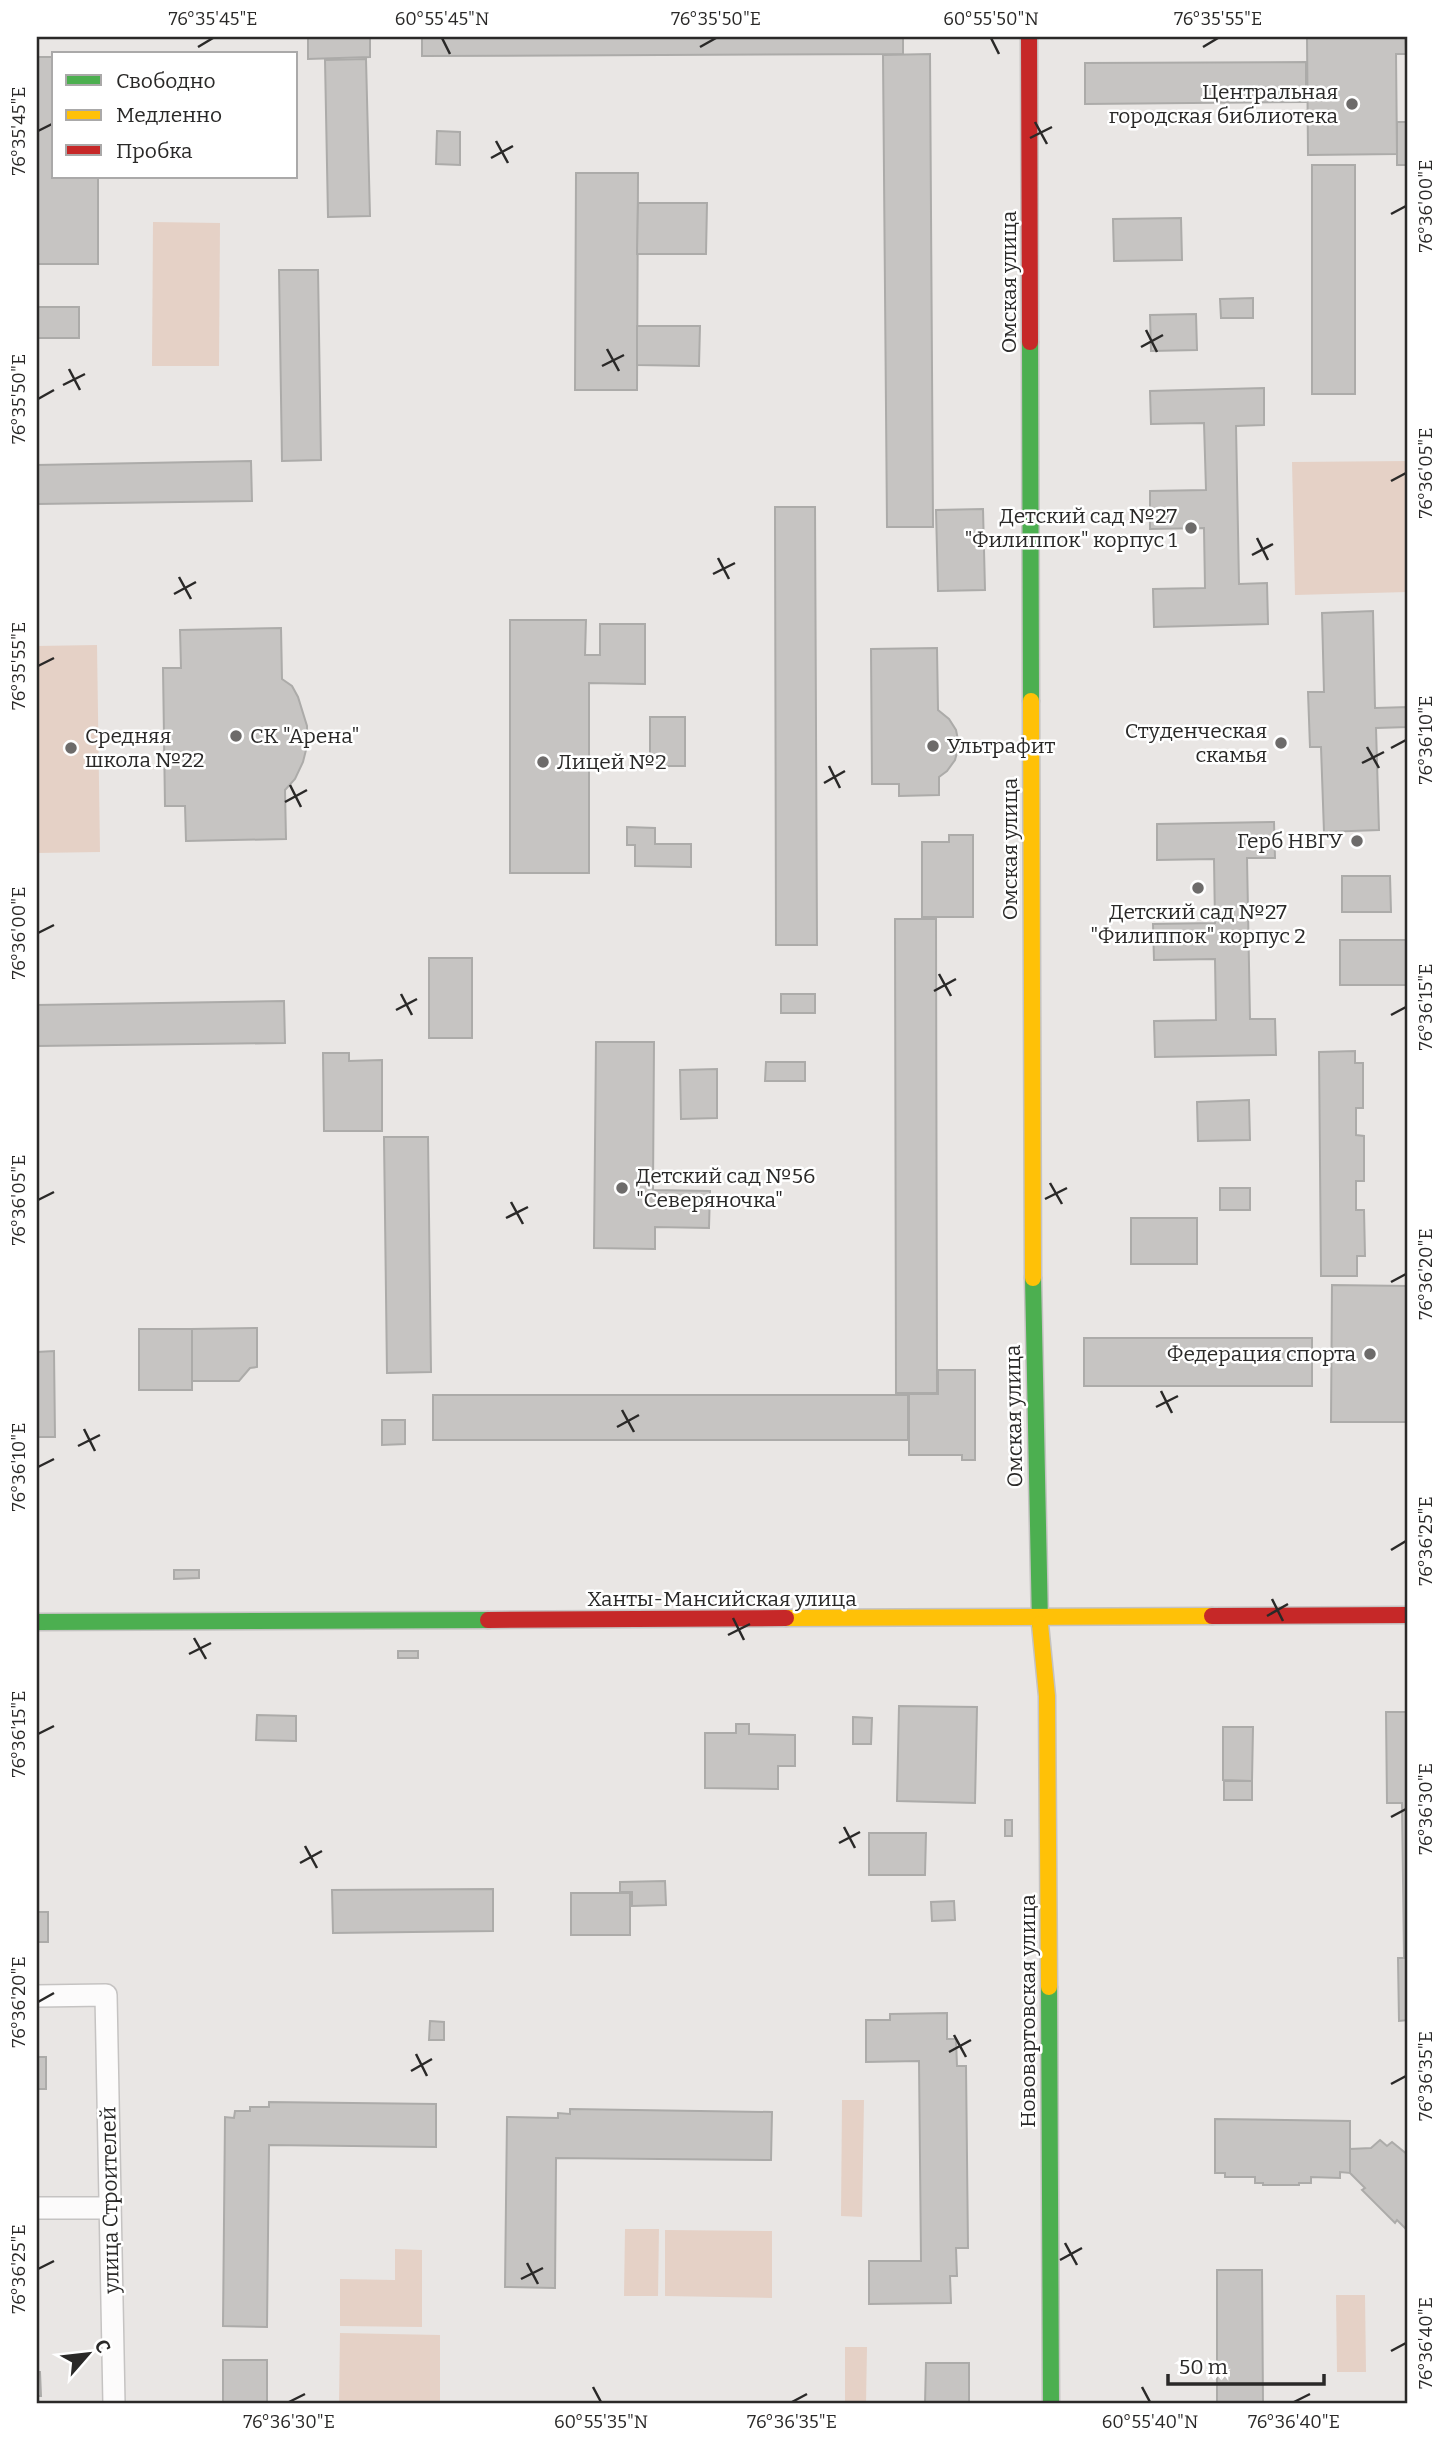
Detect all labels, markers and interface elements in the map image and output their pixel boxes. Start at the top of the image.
text: 76°35'45"E [168,8,258,30]
text: 60°55'45"N [395,8,489,30]
text: 76°35'50"E [671,8,761,30]
text: 60°55'50"N [943,8,1039,30]
text: 76°35'55"E [1174,8,1262,30]
legend [52,52,298,178]
text: Свободно [116,68,216,94]
place label: Центральная городская библиотека [1109,79,1338,129]
text: 76°35'45"E [8,86,30,176]
marker: Центральная городская библиотека [1344,96,1360,112]
text: Медленно [116,102,222,128]
text: Пробка [116,138,193,164]
text: 76°36'00"E [1415,160,1437,252]
street label: Омская улица [996,210,1022,353]
text: 76°35'50"E [8,354,30,444]
text: 76°36'05"E [1415,427,1437,519]
place label: Детский сад №27 "Филиппок" корпус 1 [964,503,1177,553]
marker: Детский сад №27 "Филиппок" корпус 1 [1183,520,1199,536]
text: 76°35'55"E [8,622,30,710]
text: 76°36'10"E [1415,696,1437,784]
place label: Студенческая скамья [1125,718,1267,768]
place label: Средняя школа №22 [85,723,204,773]
place label: СК "Арена" [250,723,360,749]
marker: СК "Арена" [228,728,244,744]
place label: Ультрафит [947,733,1055,759]
marker: Студенческая скамья [1273,735,1289,751]
marker: Ультрафит [925,738,941,754]
marker: Средняя школа №22 [63,740,79,756]
place label: Лицей №2 [557,749,667,775]
marker: Лицей №2 [535,754,551,770]
street label: Омская улица [997,777,1023,920]
place label: Герб НВГУ [1237,828,1344,854]
marker: Герб НВГУ [1349,833,1365,849]
marker: Детский сад №27 "Филиппок" корпус 2 [1190,880,1206,896]
text: 76°36'00"E [8,887,30,979]
place label: Детский сад №27 "Филиппок" корпус 2 [1090,899,1306,949]
text: 76°36'15"E [1415,964,1437,1050]
text: 76°36'05"E [8,1154,30,1246]
place label: Детский сад №56 "Северяночка" [636,1163,815,1213]
marker: Детский сад №56 "Северяночка" [614,1180,630,1196]
text: 76°36'20"E [1415,1228,1437,1320]
place label: Федерация спорта [1167,1341,1356,1367]
street label: Омская улица [1000,1344,1028,1487]
marker: Федерация спорта [1362,1346,1378,1362]
text: 76°36'10"E [8,1423,30,1511]
text: 76°36'25"E [1415,1496,1437,1586]
street label: Ханты-Мансийская улица [587,1586,857,1612]
text: 76°36'15"E [8,1691,30,1777]
text: 76°36'30"E [1415,1763,1437,1855]
street label: Нововартовская улица [1015,1894,1041,2128]
text: 76°36'20"E [8,1956,30,2048]
text: 76°36'35"E [1415,2031,1437,2121]
street label: улица Строителей [95,2106,125,2295]
text: 76°36'25"E [8,2224,30,2314]
text: 76°36'40"E [1415,2297,1437,2389]
north arrow [52,2318,122,2388]
text: С [90,2336,116,2357]
scale bar [1168,2343,1324,2387]
text: 50 m [1179,2354,1228,2380]
text: 76°36'30"E [243,2411,335,2433]
text: 60°55'35"N [554,2411,648,2433]
text: 76°36'35"E [747,2411,837,2433]
text: 60°55'40"N [1102,2411,1198,2433]
text: 76°36'40"E [1248,2411,1340,2433]

